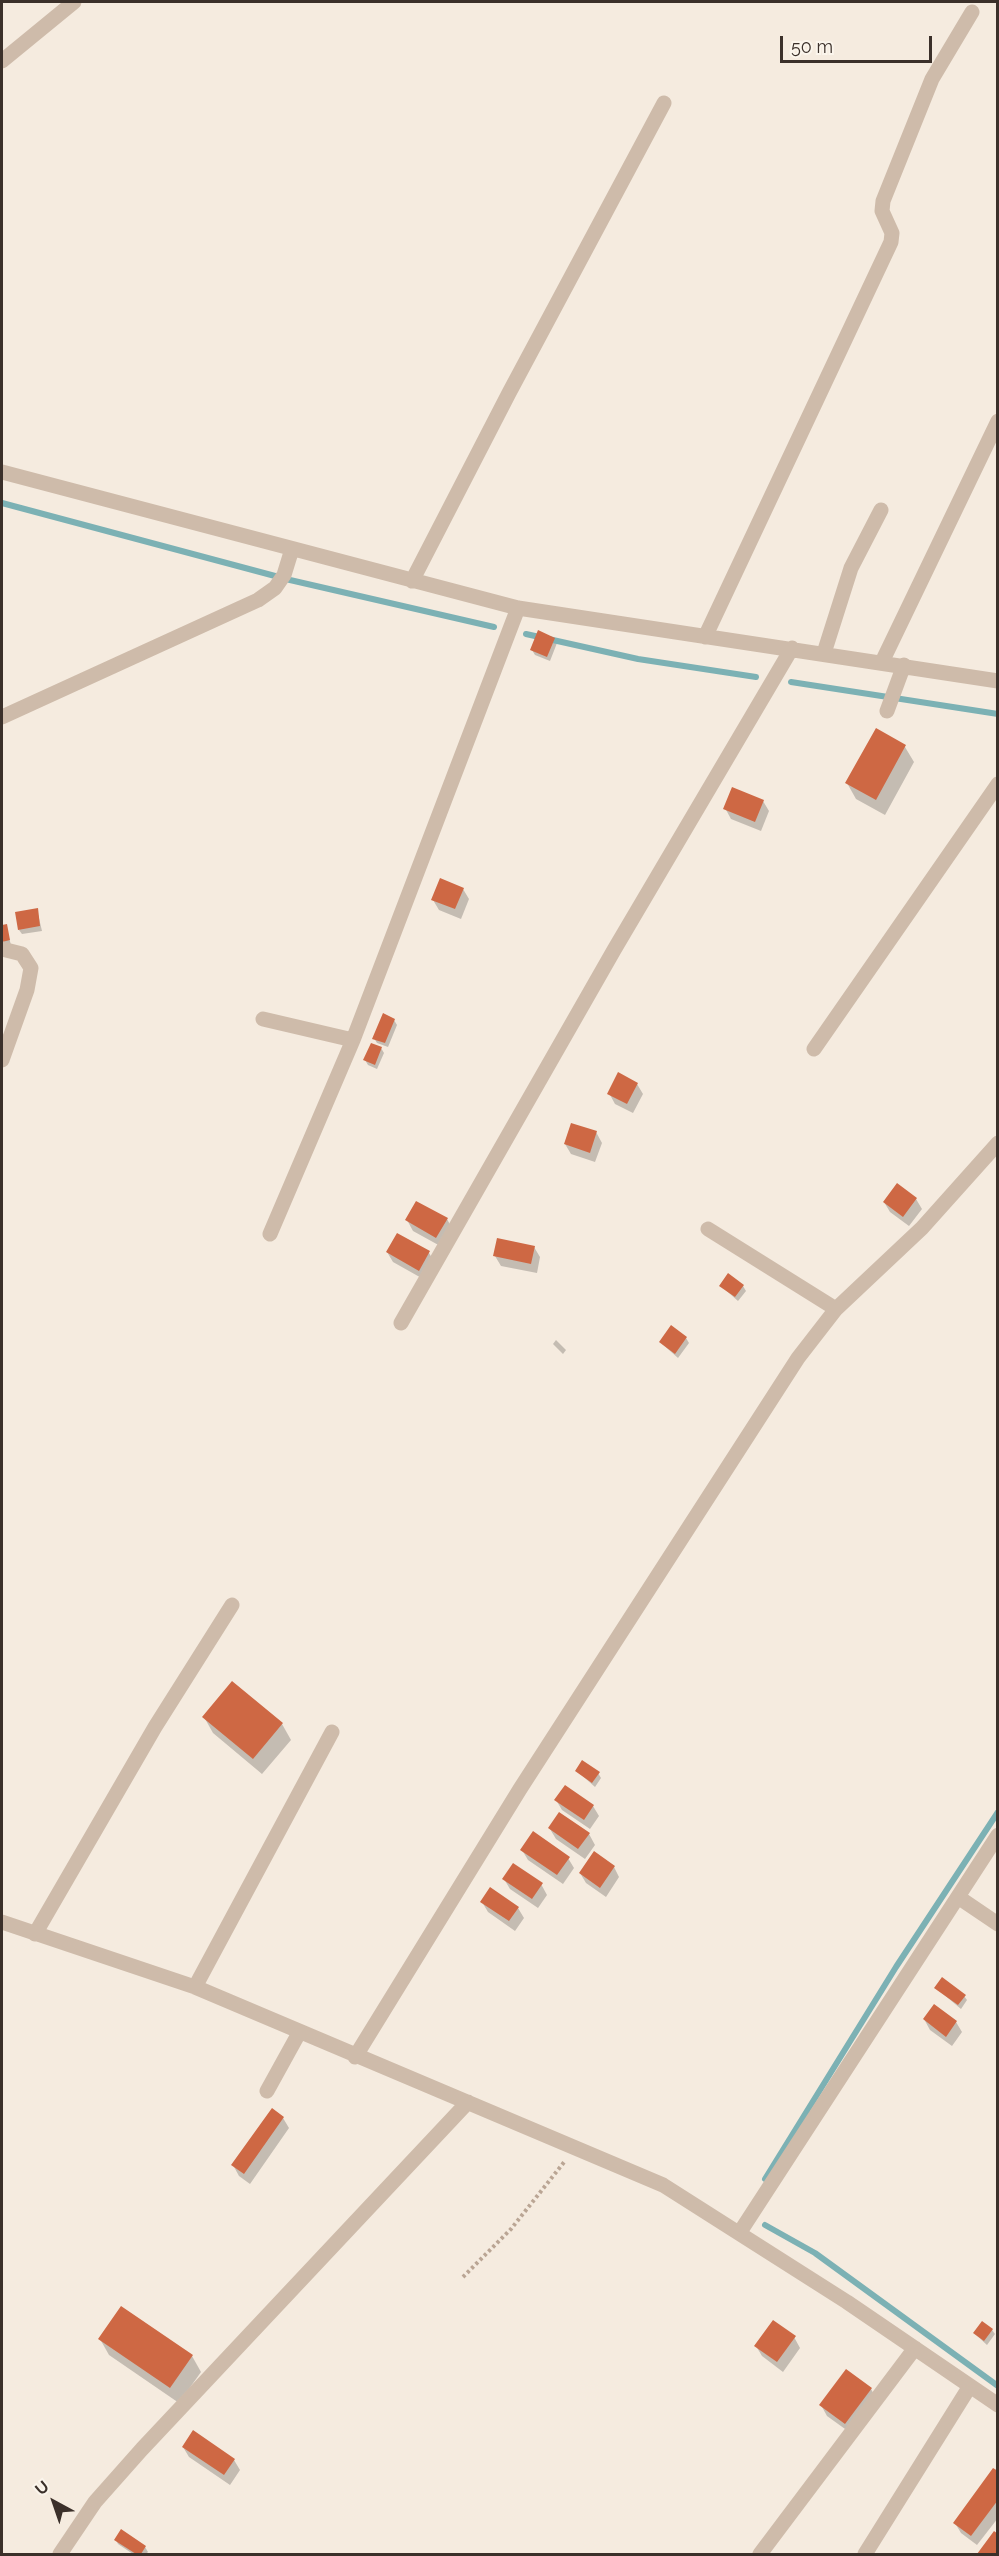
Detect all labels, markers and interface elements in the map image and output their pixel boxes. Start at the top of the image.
scale bar [783,24,934,62]
text: 50 m [791,36,833,57]
north arrow [24,2472,84,2532]
text: U [31,2477,53,2499]

